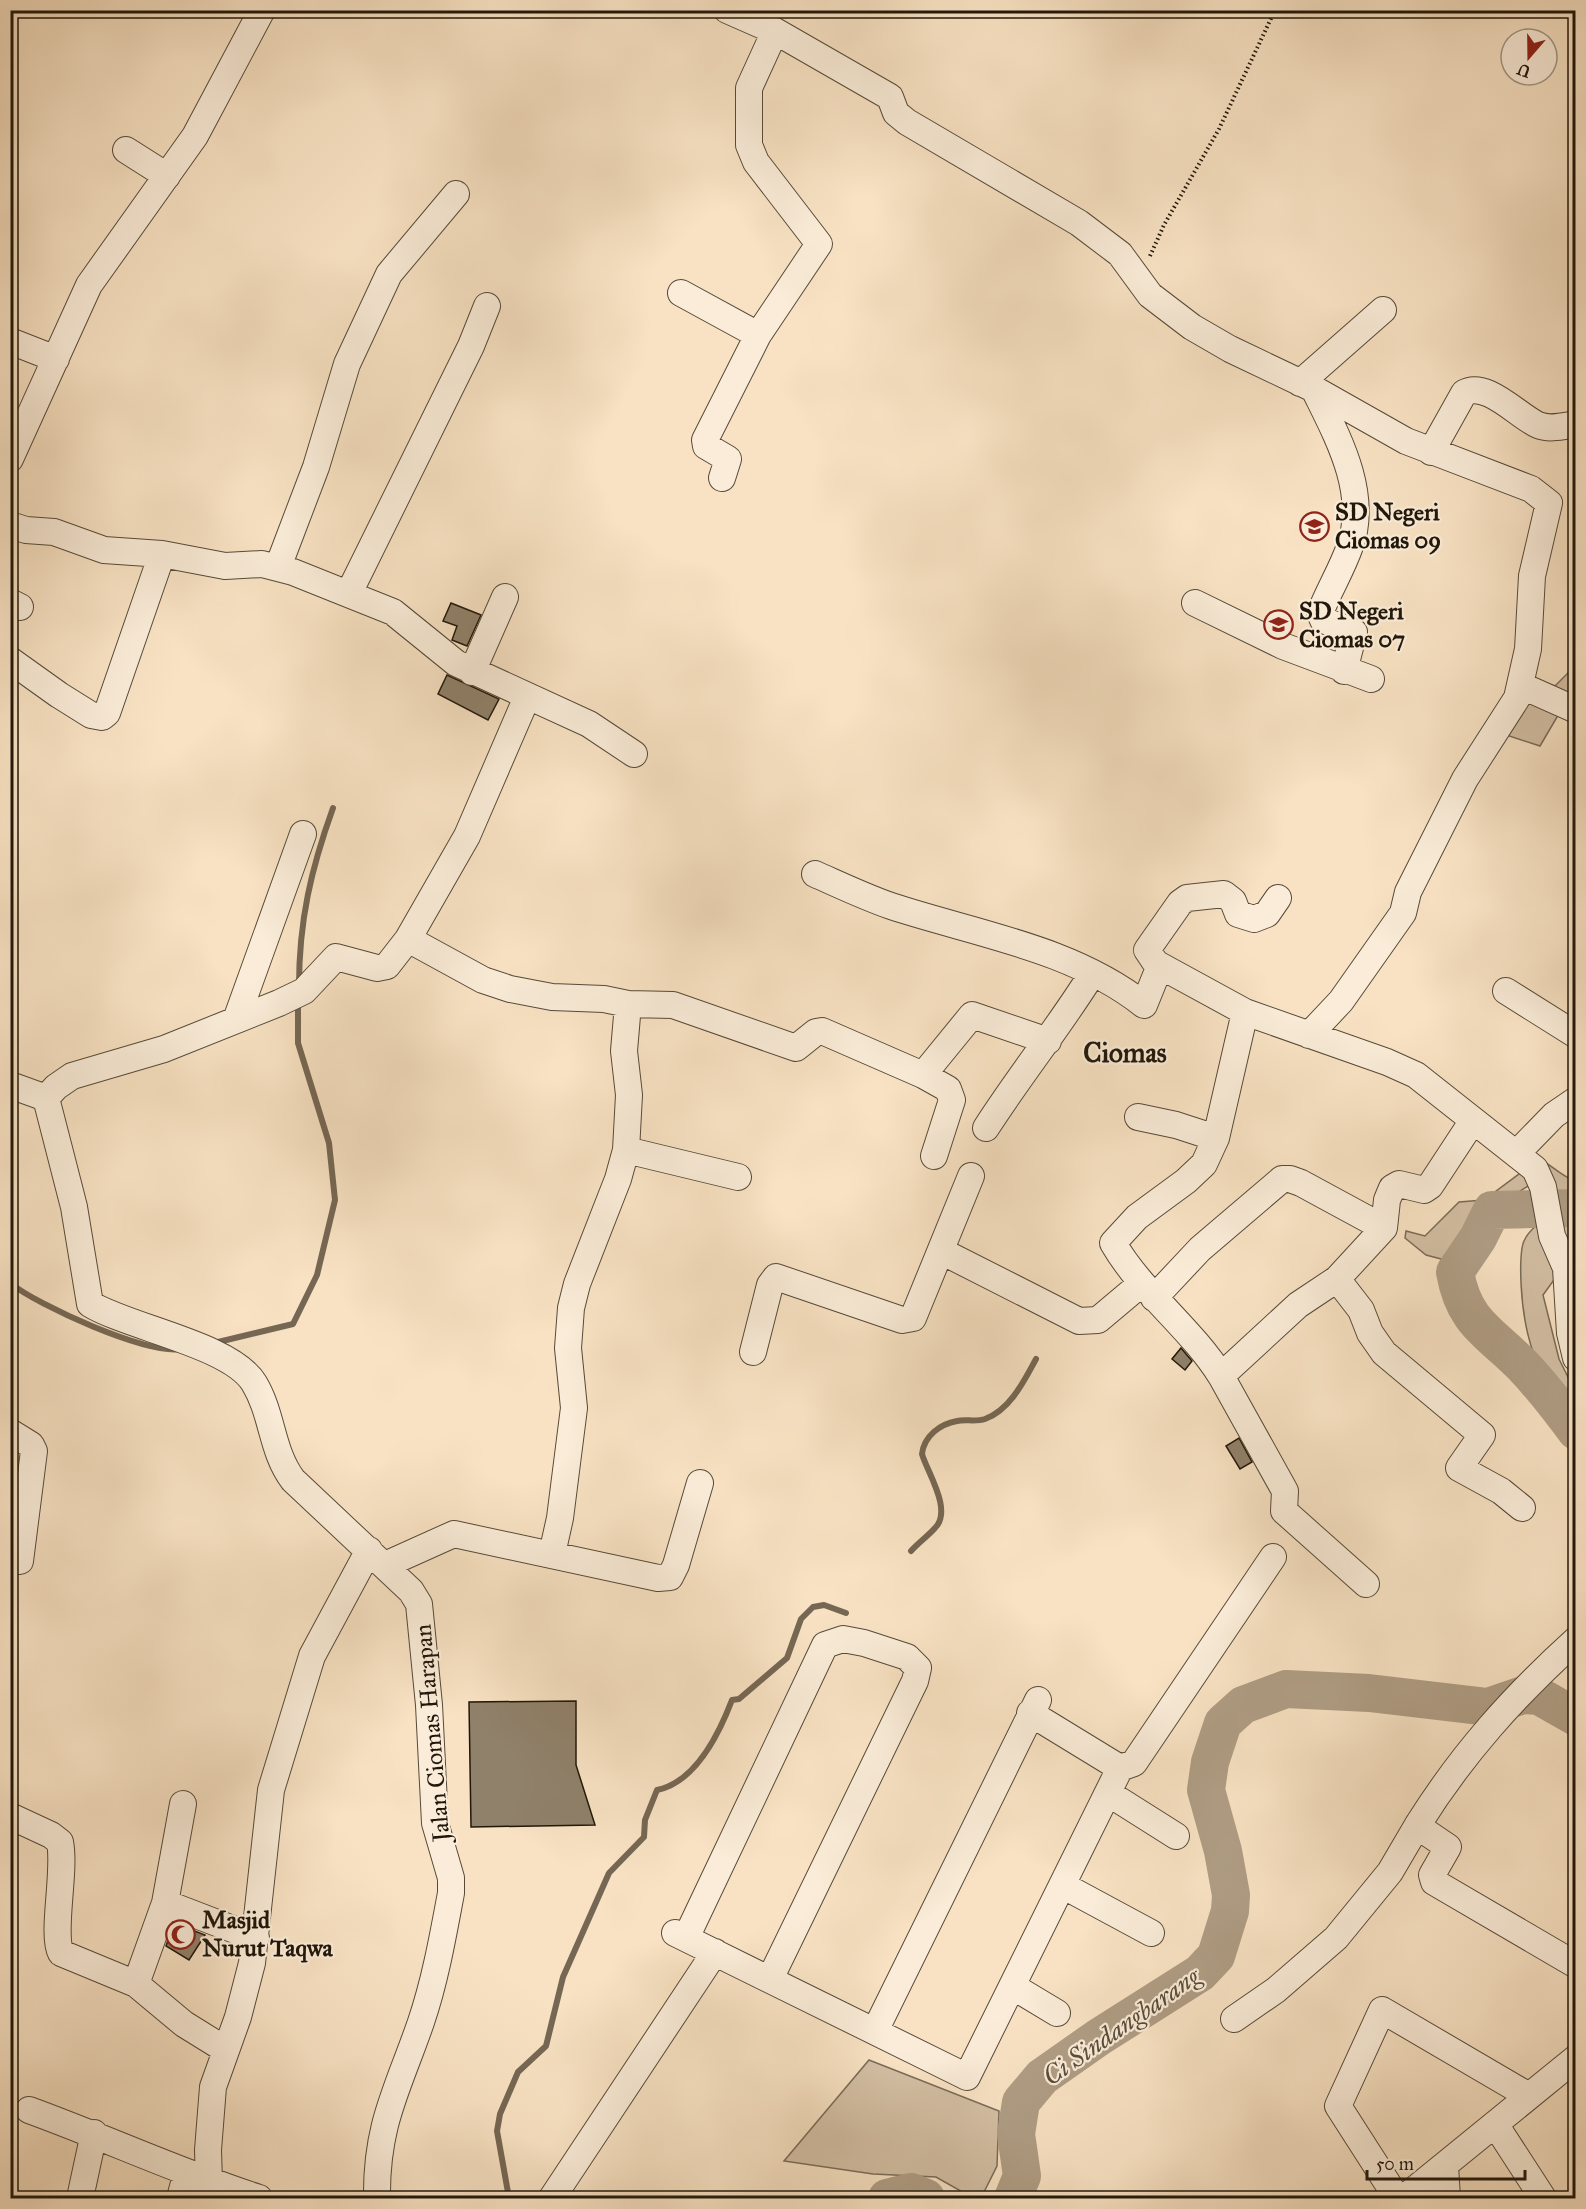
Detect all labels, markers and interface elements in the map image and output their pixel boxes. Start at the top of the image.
north arrow [1499,27,1559,87]
text: U [1515,59,1533,82]
place label: SD Negeri Ciomas 09 [1335,497,1441,555]
school or university icon: SD Negeri Ciomas 09 [1298,510,1330,542]
place label: SD Negeri Ciomas 07 [1299,596,1405,654]
school or university icon: SD Negeri Ciomas 07 [1262,609,1294,641]
district label: Ciomas [1083,1036,1167,1069]
street label: Jalan Ciomas Harapan [408,1623,457,1846]
place label: Masjid Nurut Taqwa [202,1905,334,1963]
mosque icon: Masjid Nurut Taqwa [165,1918,197,1950]
water label: Ci Sindangbarang [1036,1959,1208,2092]
scale bar [1367,2143,1524,2181]
text: 50 m [1376,2153,1414,2175]

